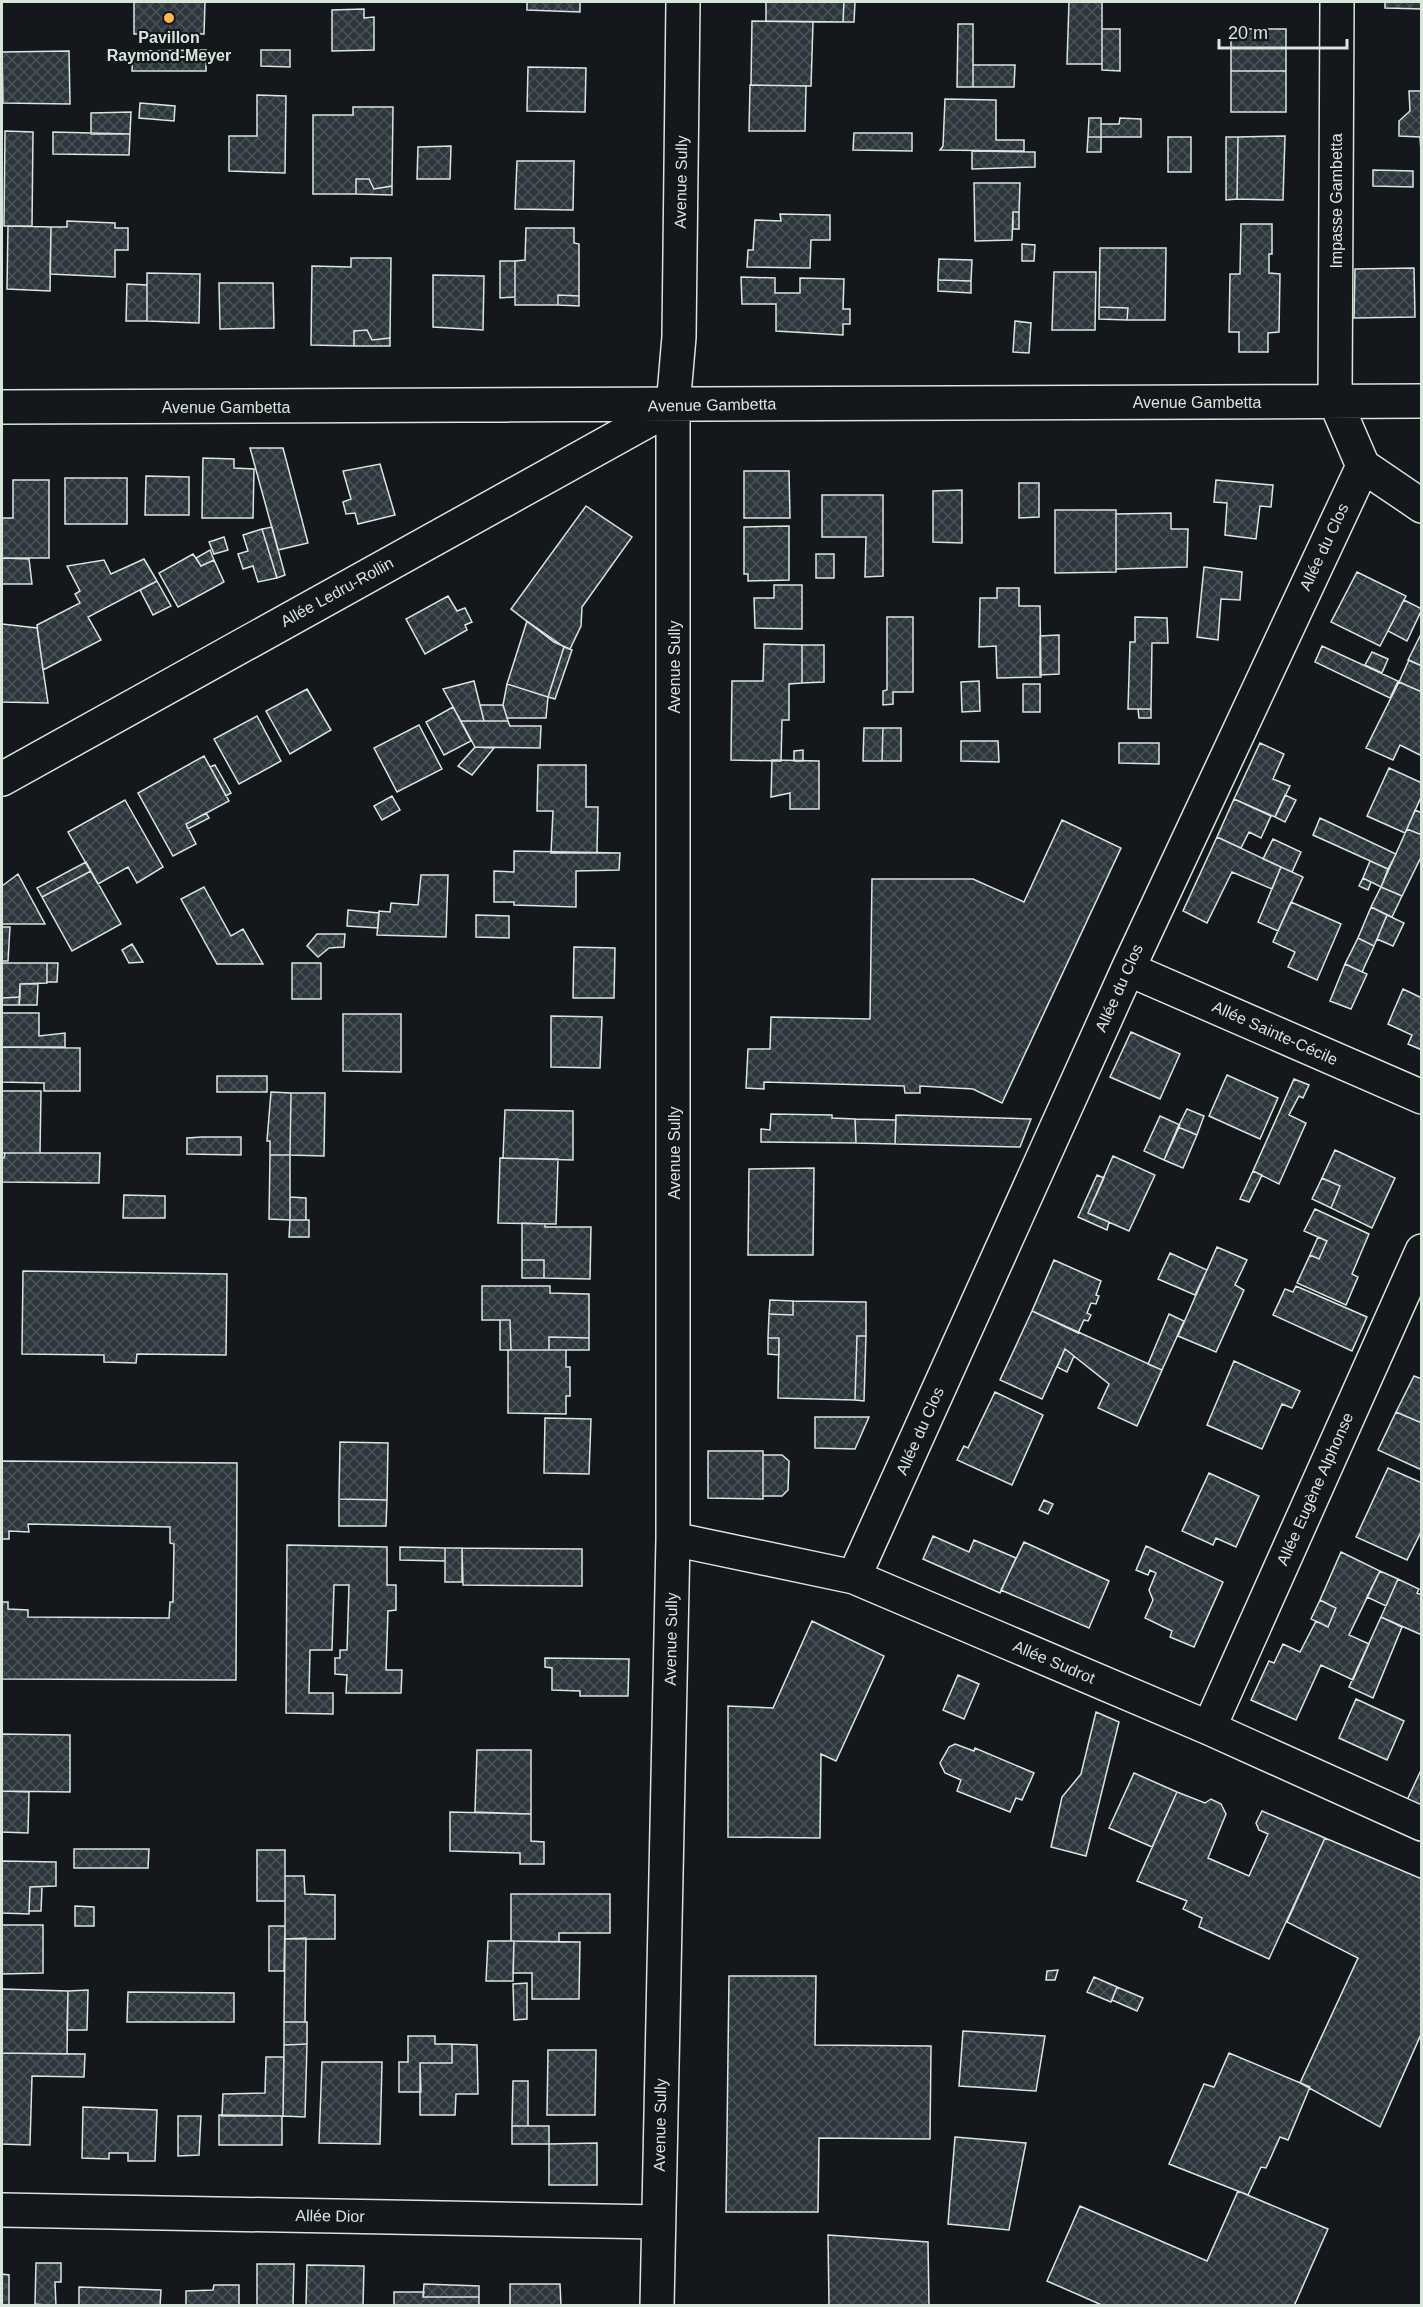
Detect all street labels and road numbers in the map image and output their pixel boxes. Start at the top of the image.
street label: Impasse Gambetta [1328,133,1345,269]
street label: Avenue Sully [672,135,690,229]
street label: Avenue Gambetta [1133,394,1261,411]
street label: Avenue Gambetta [648,395,777,415]
street label: Avenue Gambetta [162,399,290,416]
street label: Allée du Clos [1296,501,1352,593]
street label: Allée Ledru-Rollin [278,554,396,630]
street label: Avenue Sully [666,620,683,714]
street label: Allée du Clos [1092,941,1146,1035]
street label: Allée Sainte-Cécile [1210,998,1340,1068]
street label: Avenue Sully [666,1106,683,1200]
street label: Allée du Clos [893,1384,947,1478]
street label: Allée Eugène Alphonse [1274,1410,1356,1568]
street label: Avenue Sully [662,1592,680,1686]
street label: Allée Sudrot [1011,1637,1098,1687]
street label: Avenue Sully [651,2078,669,2172]
street label: Allée Dior [295,2207,365,2225]

